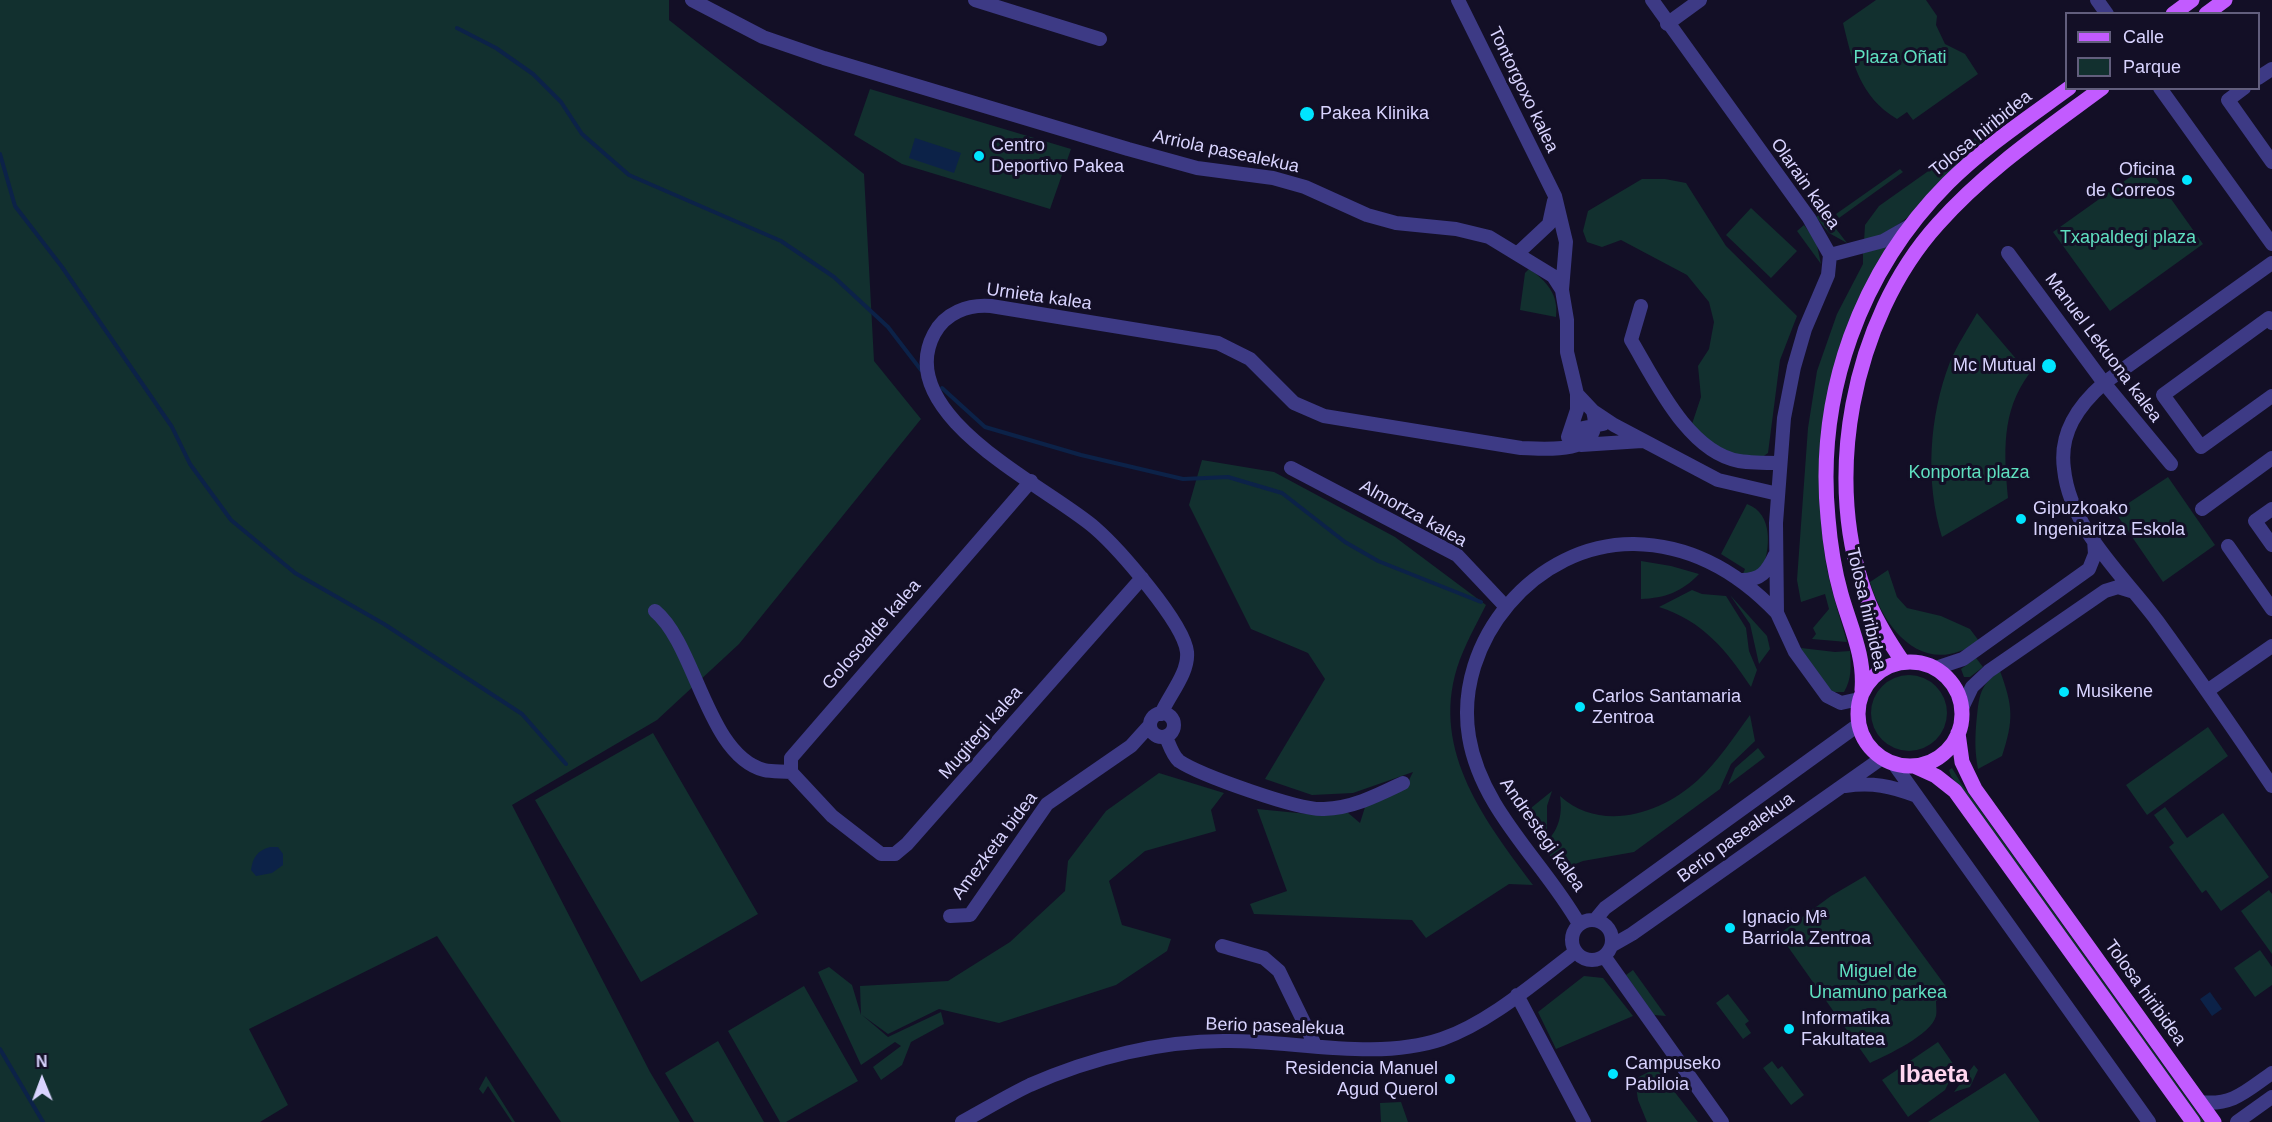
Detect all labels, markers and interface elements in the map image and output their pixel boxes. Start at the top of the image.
legend [2065,12,2260,90]
street label: Tontorgoxo kalea [1483,24,1563,156]
text: Calle [2123,27,2164,47]
park label: Plaza Oñati [1853,47,1947,69]
text: Parque [2123,57,2181,77]
street label: Tolosa hiribidea [1926,86,2036,182]
place label: Pakea Klinika [1320,103,1429,125]
marker: Pakea Klinika [1298,105,1316,123]
street label: Arriola pasealekua [1151,126,1301,178]
street label: Olarain kalea [1766,134,1844,234]
place label: Centro Deportivo Pakea [991,135,1124,178]
marker: Centro Deportivo Pakea [972,149,986,163]
place label: Oficina de Correos [2086,159,2175,201]
marker: Oficina de Correos [2180,173,2194,187]
park label: Txapaldegi plaza [2060,227,2196,249]
street label: Manuel Lekuona kalea [2040,269,2166,427]
street label: Urnieta kalea [985,279,1093,315]
place label: Mc Mutual [1953,355,2036,377]
marker: Mc Mutual [2040,357,2058,375]
park label: Konporta plaza [1908,462,2030,484]
street label: Almortza kalea [1356,476,1470,552]
place label: Gipuzkoako Ingeniaritza Eskola [2033,498,2185,540]
marker: Gipuzkoako Ingeniaritza Eskola [2014,512,2028,526]
street label: Tolosa hiribidea [1841,546,1891,672]
street label: Golosoalde kalea [818,575,926,695]
place label: Musikene [2076,681,2153,703]
street label: Mugitegi kalea [935,682,1027,784]
marker: Musikene [2057,685,2071,699]
place label: Carlos Santamaria Zentroa [1592,686,1741,728]
marker: Carlos Santamaria Zentroa [1573,700,1587,714]
street label: Andrestegi kalea [1495,774,1589,896]
street label: Amezketa bidea [948,788,1042,904]
street label: Berio pasealekua [1673,788,1799,888]
place label: Ignacio Mª Barriola Zentroa [1742,907,1871,950]
marker: Ignacio Mª Barriola Zentroa [1723,921,1737,935]
street label: Tolosa hiribidea [2100,936,2190,1050]
park label: Miguel de Unamuno parkea [1809,961,1947,1004]
place label: Informatika Fakultatea [1801,1008,1890,1050]
street label: Berio pasealekua [1205,1014,1345,1040]
marker: Informatika Fakultatea [1782,1022,1796,1036]
north arrow [12,1050,72,1110]
text: N [36,1053,48,1070]
place label: Campuseko Pabiloia [1625,1053,1721,1096]
place label: Residencia Manuel Agud Querol [1285,1058,1438,1100]
district label: Ibaeta [1899,1061,1969,1089]
marker: Campuseko Pabiloia [1606,1067,1620,1081]
marker: Residencia Manuel Agud Querol [1443,1072,1457,1086]

